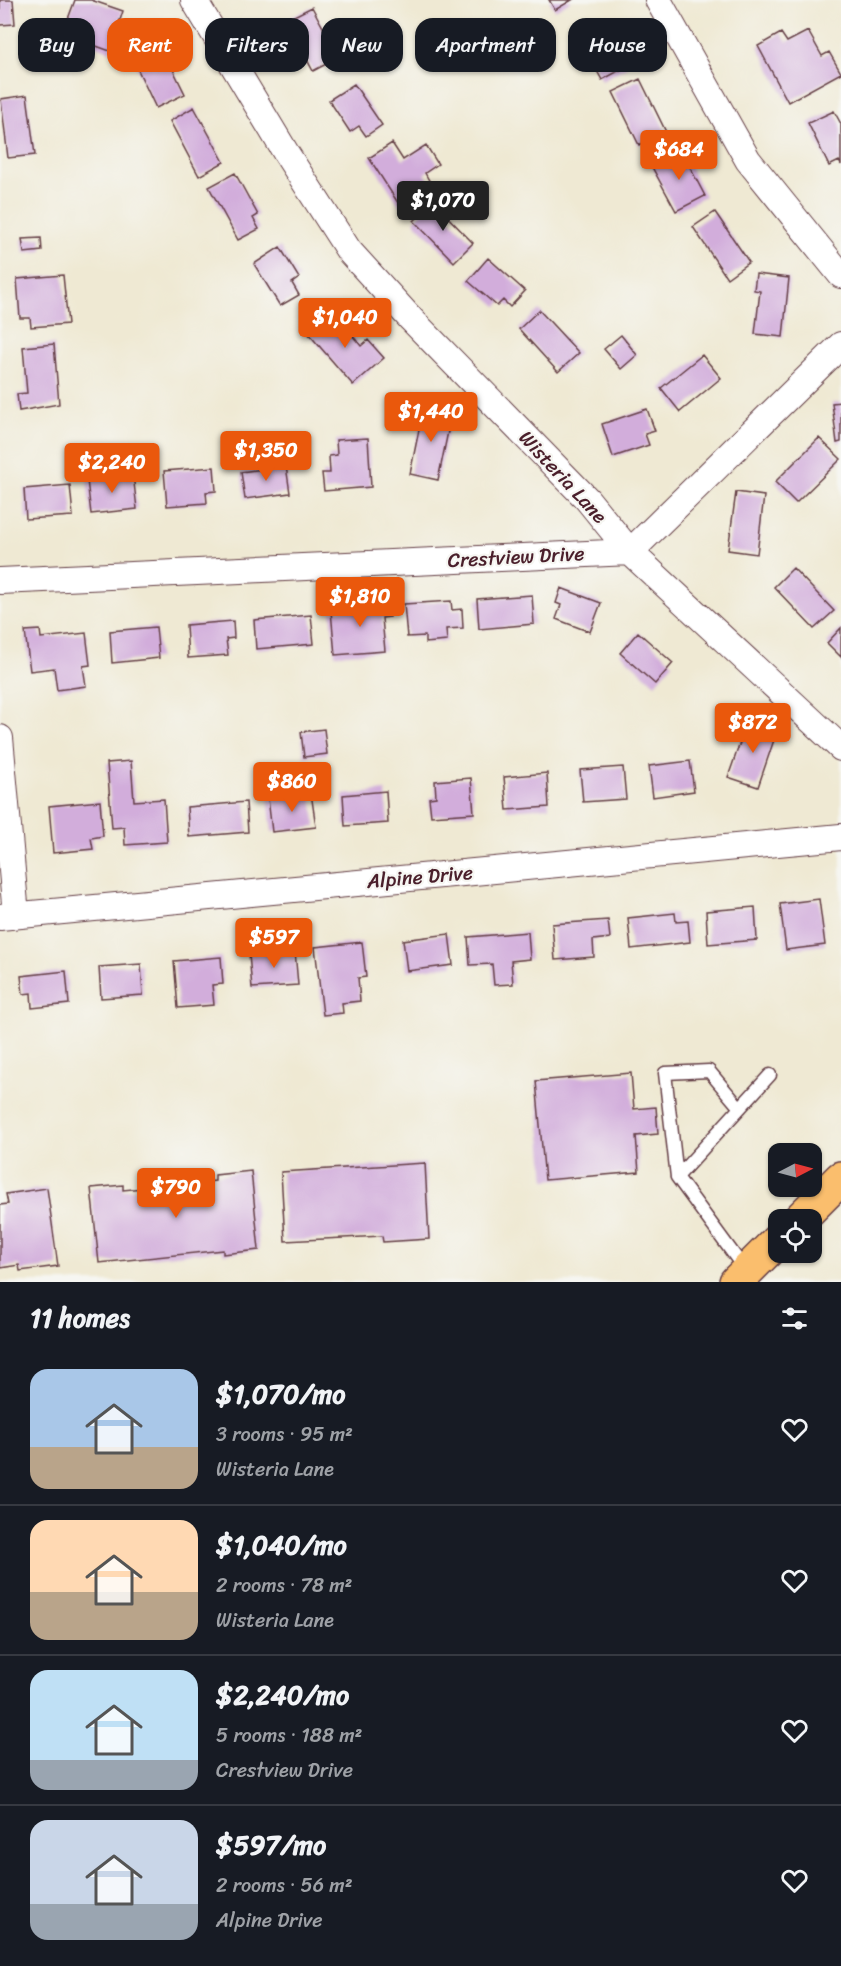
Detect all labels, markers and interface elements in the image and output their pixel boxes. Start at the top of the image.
chip: Buy [18,18,95,72]
chip: Rent [107,18,193,72]
chip: Filters [205,18,309,72]
chip: New [321,18,403,72]
chip: Apartment [415,18,556,72]
chip: House [568,18,667,72]
pin: $684 [643,130,715,181]
text: $684 [654,132,704,167]
pin: $1,070 [394,181,492,232]
text: $1,070 [411,183,475,218]
pin: $1,040 [296,298,394,349]
text: $1,040 [312,300,378,335]
pin: $1,440 [382,392,480,443]
text: $1,440 [398,394,464,429]
street label: Wisteria Lane [510,422,616,532]
pin: $1,350 [217,431,315,482]
text: $1,350 [234,433,298,468]
pin: $2,240 [63,443,161,494]
text: $2,240 [78,445,146,480]
street label: Crestview Drive [447,536,585,578]
pin: $1,810 [311,577,409,628]
text: $1,810 [330,579,390,614]
pin: $872 [717,703,789,754]
text: $872 [729,705,777,740]
pin: $860 [256,762,328,813]
text: $860 [267,764,317,799]
street label: Alpine Drive [364,855,475,899]
pin: $597 [238,918,310,969]
text: $597 [249,920,299,955]
north arrow [768,1143,822,1197]
map controls [768,1143,822,1263]
pin: $790 [140,1168,212,1219]
text: $790 [151,1170,201,1205]
button: locate [768,1209,822,1263]
text: 11 homes [30,1295,130,1341]
icon: filters [778,1302,811,1335]
text: $1,070/mo [216,1371,345,1417]
icon: home [78,1393,150,1465]
icon: heart [778,1413,811,1446]
text: 3 rooms · 95 m² [216,1417,353,1452]
text: Wisteria Lane [216,1452,334,1487]
text: $1,040/mo [216,1522,347,1568]
icon: home [78,1544,150,1616]
icon: heart [778,1564,811,1597]
text: 2 rooms · 78 m² [216,1568,352,1603]
text: Wisteria Lane [216,1603,334,1638]
text: $2,240/mo [216,1672,349,1718]
icon: home [78,1694,150,1766]
icon: heart [778,1714,811,1747]
text: 5 rooms · 188 m² [216,1718,362,1753]
text: Crestview Drive [216,1753,353,1788]
text: $597/mo [216,1822,326,1868]
icon: home [78,1844,150,1916]
icon: heart [778,1864,811,1897]
text: 2 rooms · 56 m² [216,1868,353,1903]
text: Alpine Drive [216,1903,323,1938]

